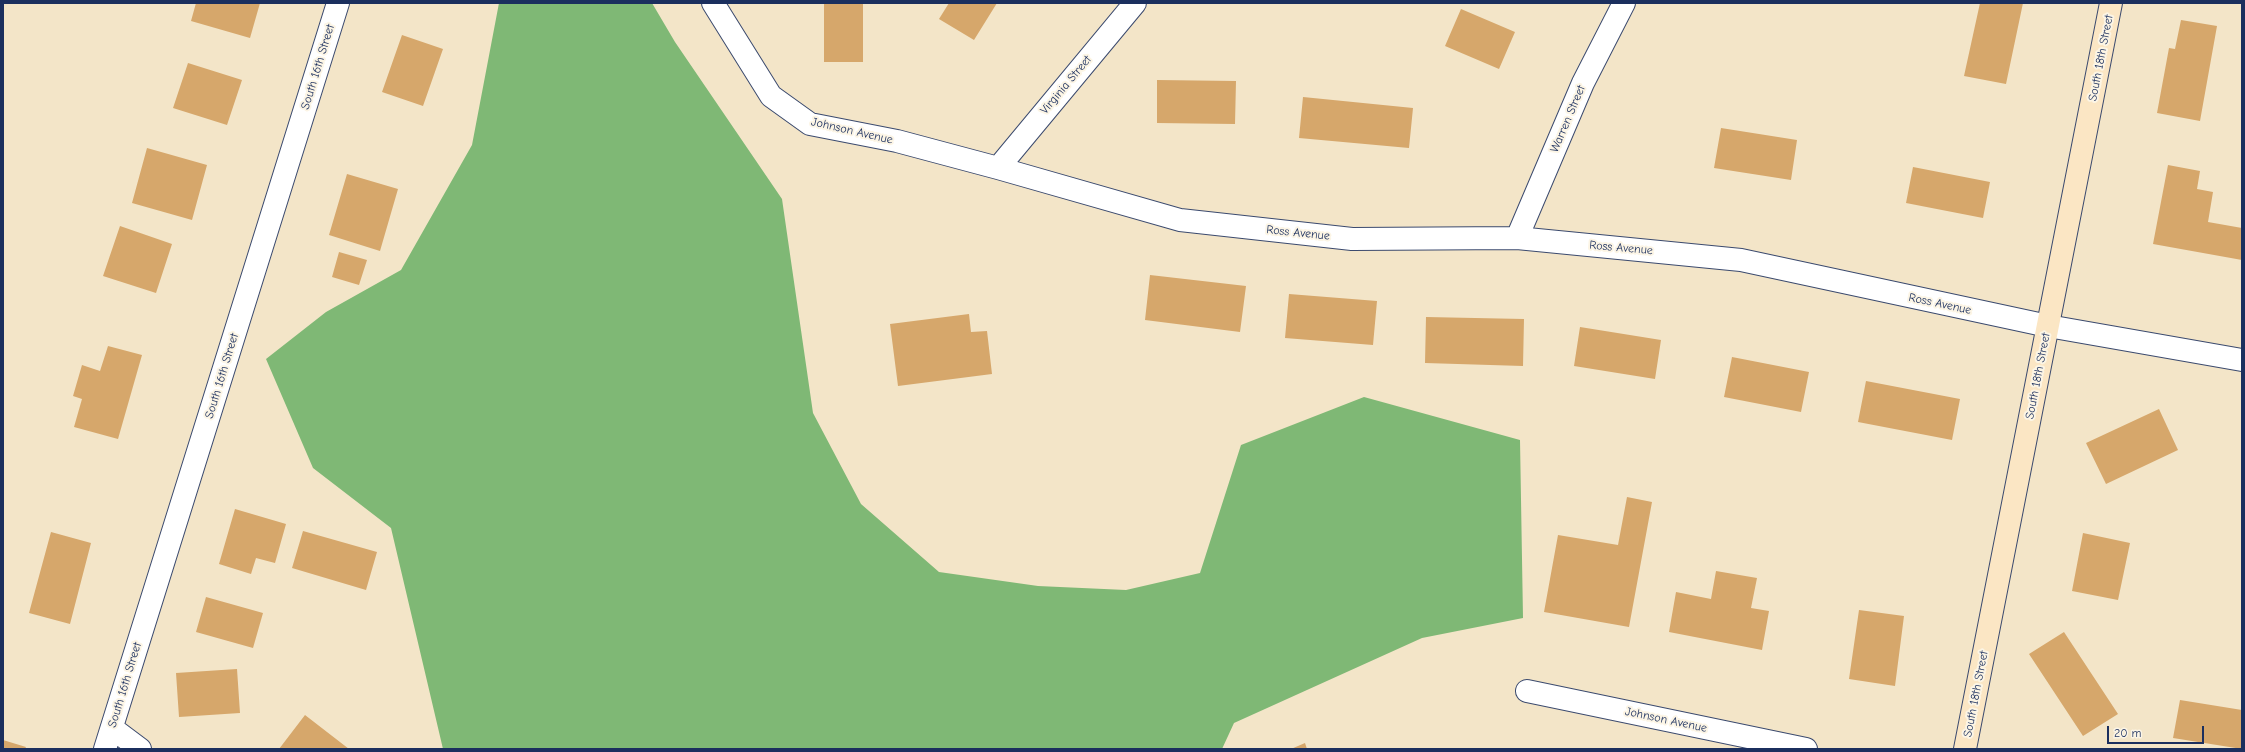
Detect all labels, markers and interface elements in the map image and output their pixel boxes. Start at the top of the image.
street label: South 18th Street [2086,14,2116,102]
street label: South 16th Street [298,23,338,111]
street label: Virginia Street [1037,53,1095,117]
street label: Warren Street [1547,83,1589,155]
street label: Johnson Avenue [810,115,894,147]
street label: Ross Avenue [1266,223,1330,243]
street label: Ross Avenue [1589,238,1653,258]
street label: Ross Avenue [1907,290,1973,318]
street label: South 16th Street [202,332,242,420]
street label: South 18th Street [2023,332,2053,420]
street label: South 16th Street [105,641,145,729]
street label: South 18th Street [1961,650,1991,738]
street label: Johnson Avenue [1624,704,1708,736]
scale bar [2109,718,2206,744]
text: 20 m [2114,726,2142,740]

